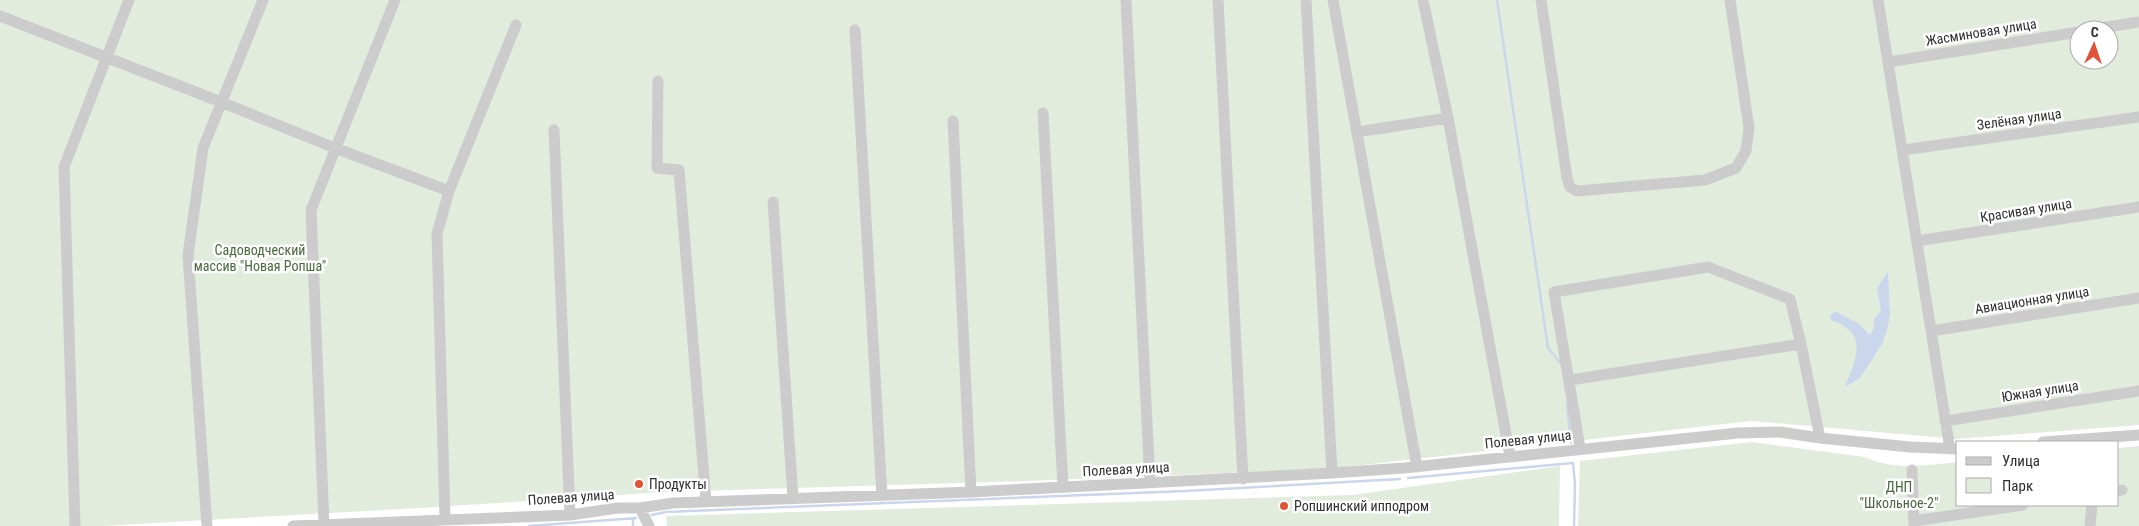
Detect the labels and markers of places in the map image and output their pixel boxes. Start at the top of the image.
place label: Продукты [649,476,707,492]
marker: Продукты [633,478,645,490]
place label: Ропшинский ипподром [1294,498,1429,514]
marker: Ропшинский ипподром [1278,500,1290,512]

